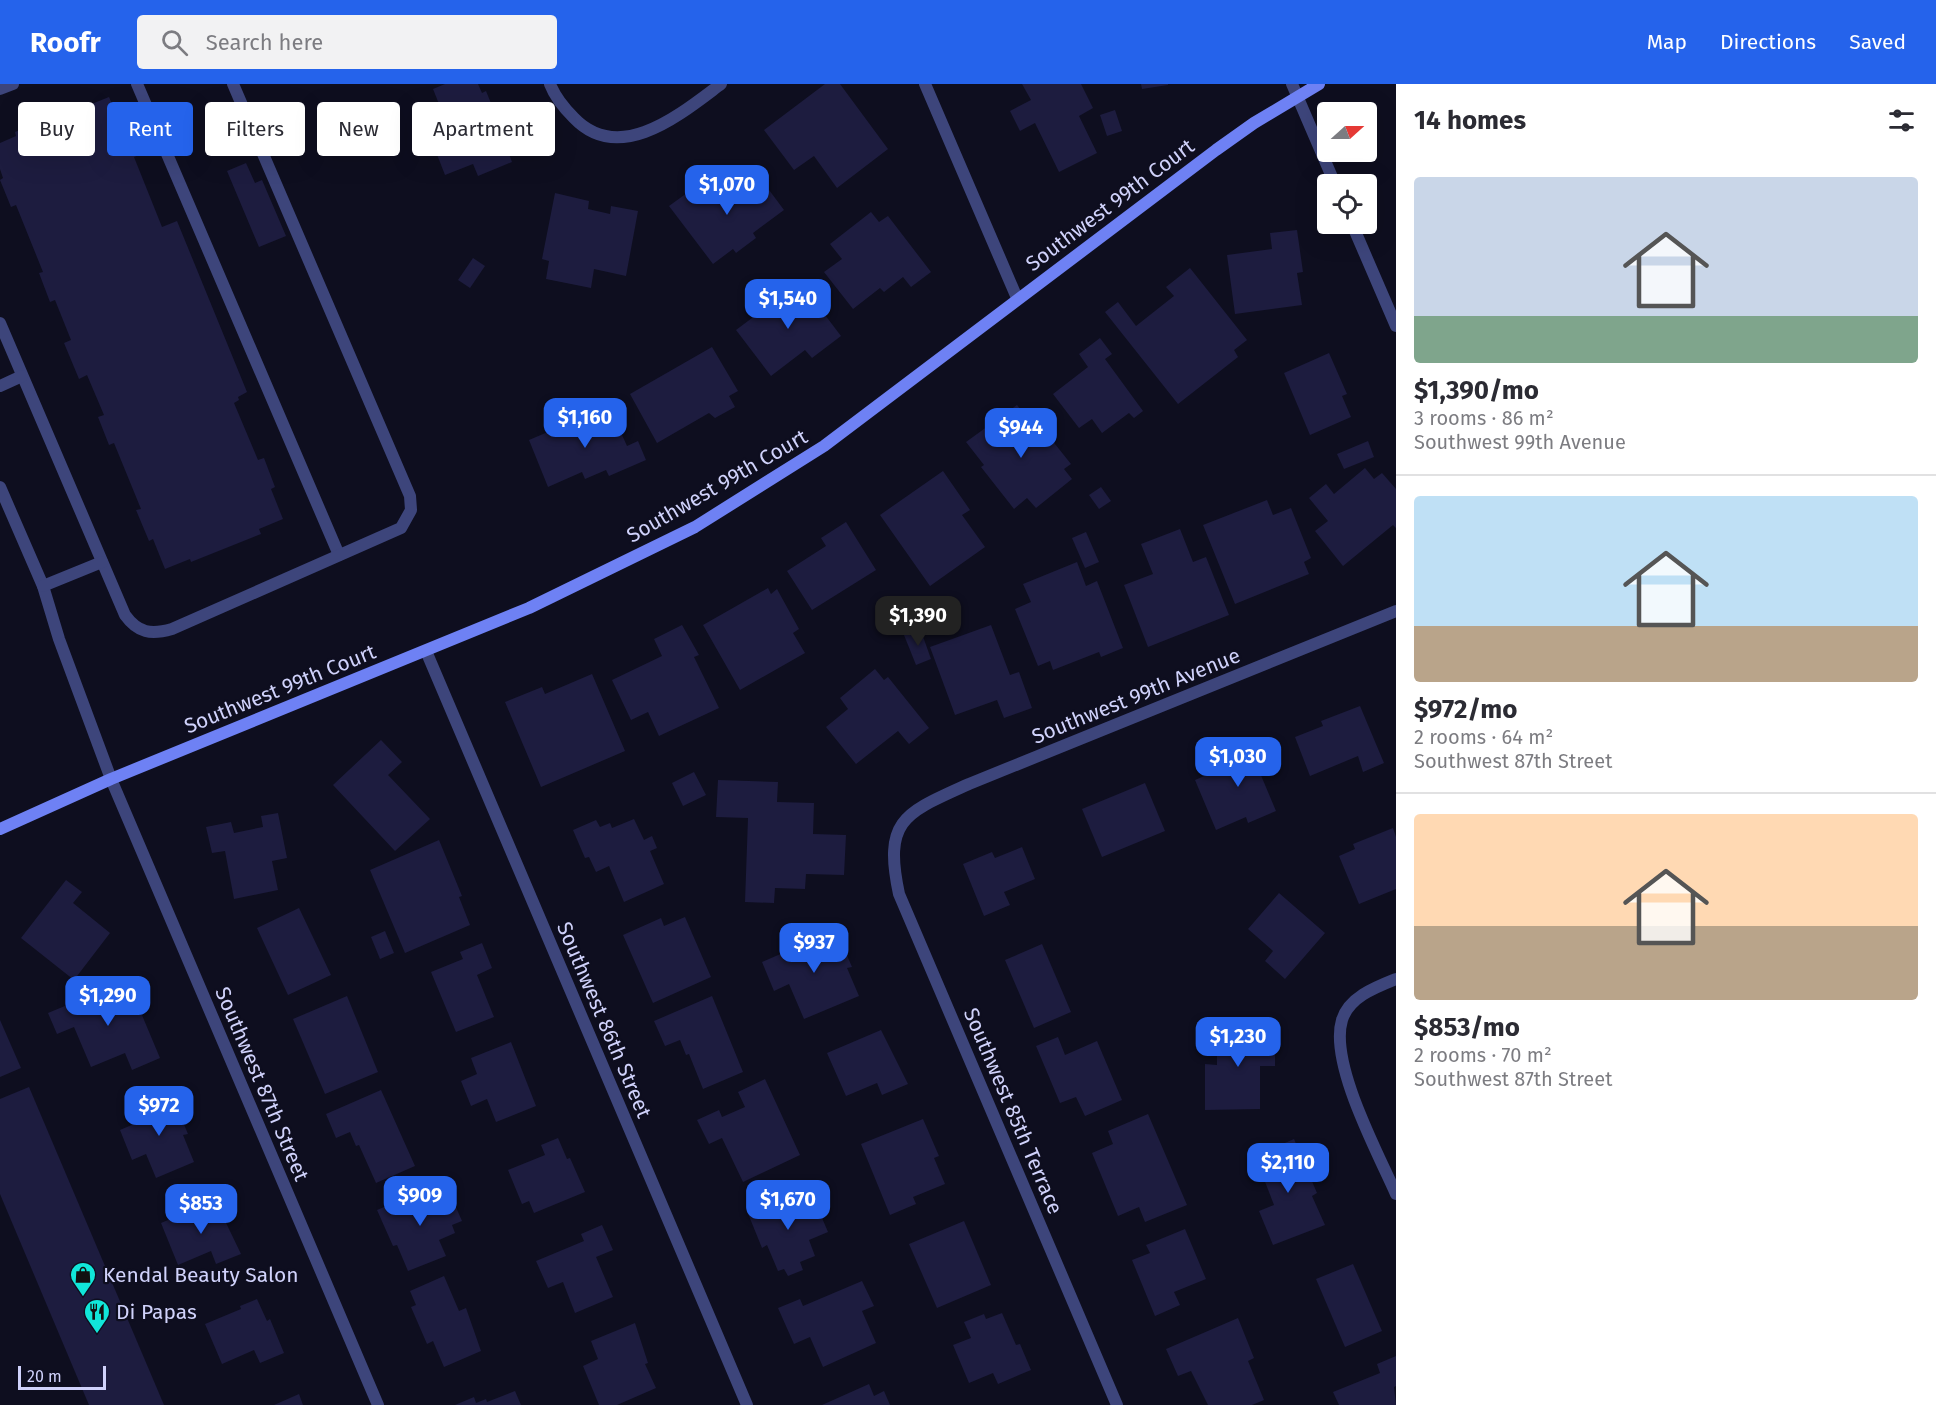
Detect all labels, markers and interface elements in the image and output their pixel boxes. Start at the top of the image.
search box [137,15,557,69]
text: Roofr [30,26,101,59]
icon: search [158,26,191,59]
text: Search here [206,29,323,56]
text: Map [1647,29,1687,55]
text: Directions [1720,29,1816,55]
text: Saved [1849,29,1906,55]
chip: Buy [18,102,95,156]
chip: Rent [107,102,193,156]
chip: Filters [205,102,305,156]
chip: New [317,102,400,156]
chip: Apartment [412,102,555,156]
north arrow [1317,102,1377,162]
map controls [1317,102,1377,234]
icon: filters [1885,104,1918,137]
text: 14 homes [1414,105,1526,136]
street label: Southwest 99th Court [1021,133,1200,277]
pin: $1,070 [678,165,776,216]
text: $1,070 [699,172,755,196]
button: locate [1317,174,1377,234]
icon: home [1612,216,1720,324]
pin: $1,540 [739,279,837,330]
text: $1,540 [759,286,817,310]
text: $1,390/mo [1414,375,1539,406]
pin: $1,160 [536,398,634,449]
text: $1,160 [558,405,612,429]
text: 3 rooms · 86 m² [1414,406,1554,430]
pin: $944 [985,408,1057,459]
text: $944 [999,415,1043,439]
street label: Southwest 99th Court [622,423,812,548]
text: Southwest 99th Avenue [1414,430,1626,454]
icon: home [1612,535,1720,643]
pin: $1,390 [869,596,967,647]
text: $1,390 [889,603,947,627]
street label: Southwest 99th Court [180,639,380,739]
street label: Southwest 99th Avenue [1028,642,1244,750]
text: $972/mo [1414,694,1517,725]
text: 2 rooms · 64 m² [1414,725,1553,749]
pin: $1,030 [1189,737,1287,788]
text: $1,030 [1209,744,1267,768]
text: Southwest 87th Street [1414,749,1612,773]
icon: home [1612,853,1720,961]
street label: Southwest 86th Street [551,918,657,1122]
pin: $937 [778,923,850,974]
text: $937 [793,930,835,954]
pin: $1,290 [59,976,157,1027]
text: $1,290 [79,983,137,1007]
street label: Southwest 87th Street [209,983,315,1185]
street label: Southwest 85th Terrace [958,1004,1068,1218]
text: $853/mo [1414,1012,1520,1043]
pin: $1,230 [1189,1017,1287,1068]
text: $1,230 [1210,1024,1266,1048]
text: 2 rooms · 70 m² [1414,1043,1552,1067]
text: Southwest 87th Street [1414,1067,1612,1091]
pin: $972 [123,1086,195,1137]
text: $972 [138,1093,180,1117]
pin: $2,110 [1239,1143,1337,1194]
text: $2,110 [1261,1150,1315,1174]
pin: $909 [384,1176,456,1227]
pin: $1,670 [739,1180,837,1231]
text: $909 [398,1183,442,1207]
pin: $853 [165,1184,237,1235]
text: $1,670 [760,1187,816,1211]
text: $853 [179,1191,223,1215]
shop icon: Kendal Beauty Salon [68,1260,98,1298]
place label: Kendal Beauty Salon [103,1262,299,1288]
restaurant icon: Di Papas [82,1297,112,1335]
place label: Di Papas [116,1299,197,1325]
scale bar [18,1363,106,1390]
text: 20 m [27,1367,62,1386]

